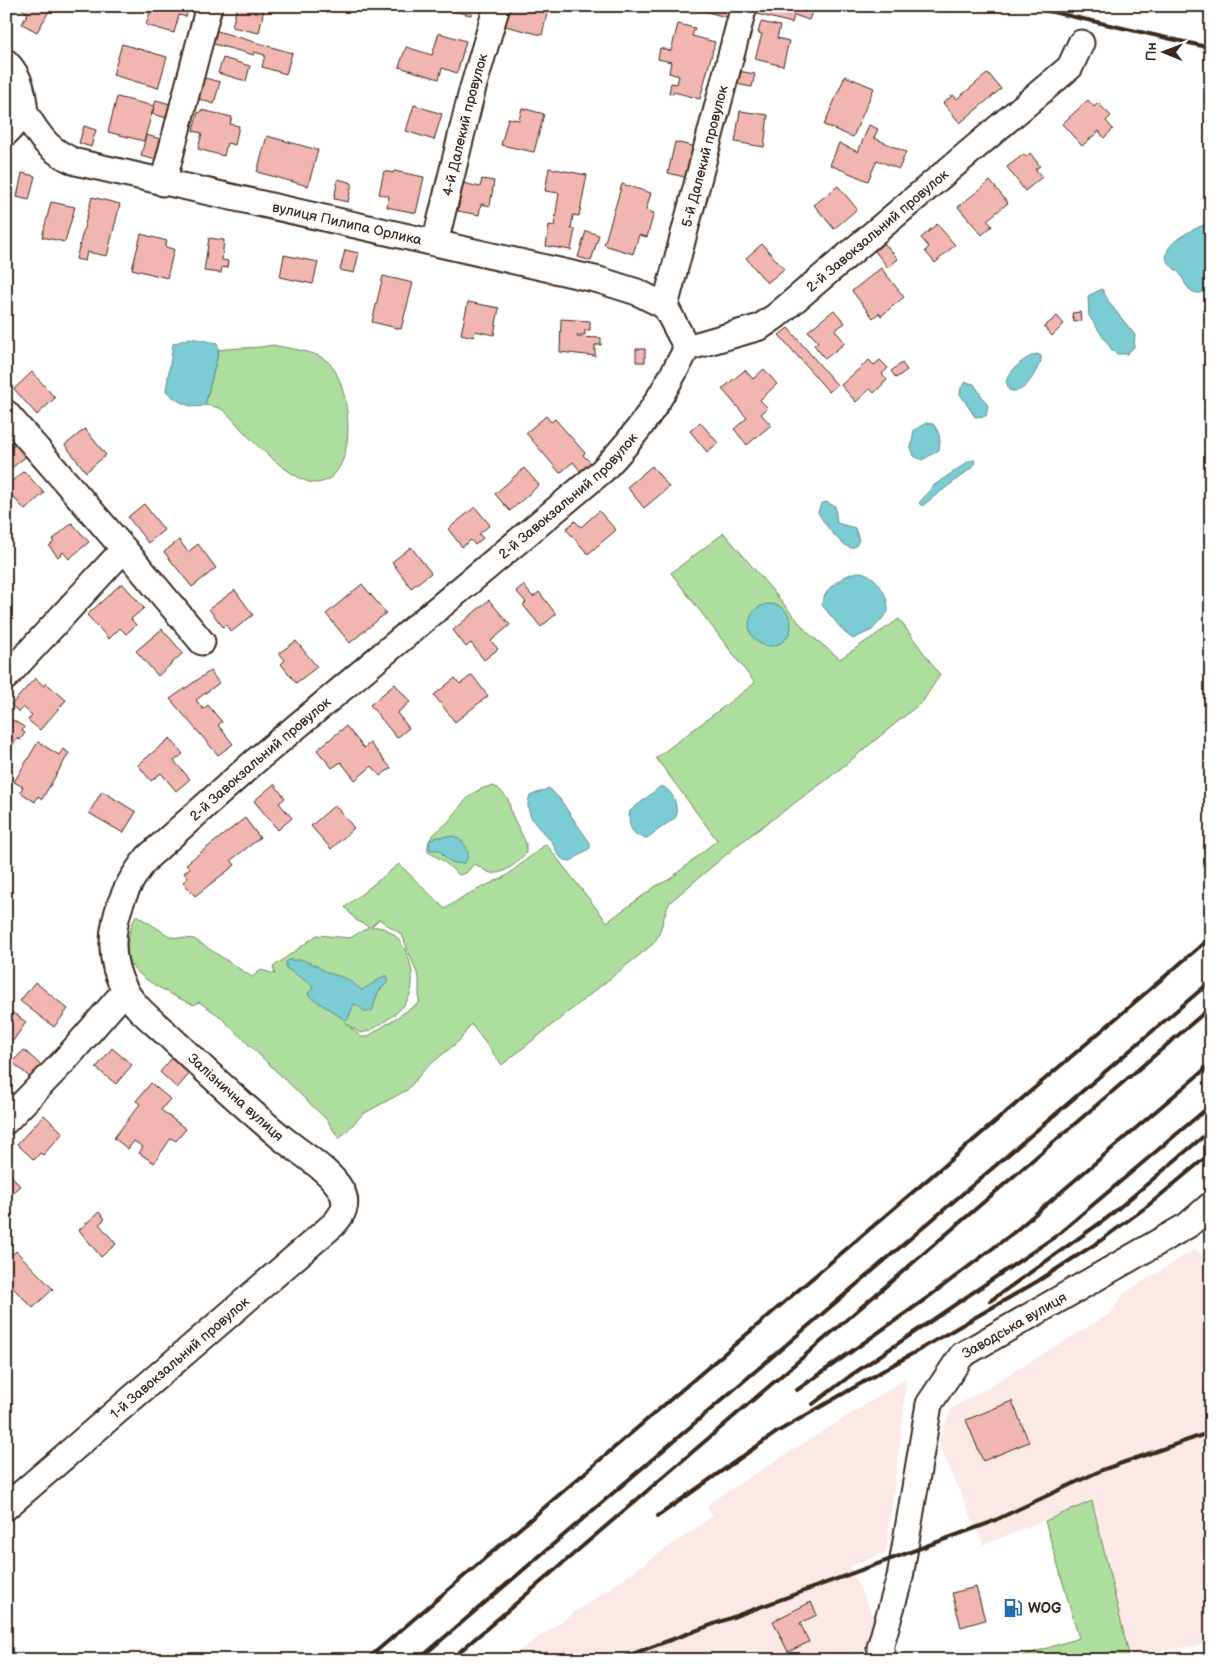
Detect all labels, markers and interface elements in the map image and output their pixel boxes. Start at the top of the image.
north arrow [1140,28,1190,78]
text: Пн [1143,42,1160,61]
street label: 4-й Далекий провулок [439,51,492,198]
street label: 5-й Далекий провулок [678,83,732,229]
street label: 2-й Завокзальний провулок [803,165,952,296]
street label: вулиця Пилипа Орлика [271,199,424,249]
street label: 2-й Завокзальний провулок [495,429,642,563]
street label: 2-й Завокзальний провулок [186,693,335,825]
street label: Залізнична вулиця [184,1050,287,1145]
street label: Заводська вулиця [959,1289,1070,1362]
street label: 1-й Завокзальний провулок [107,1293,253,1422]
fuel station icon: WOG [1002,1597,1024,1619]
place label: WOG [1028,1600,1061,1617]

